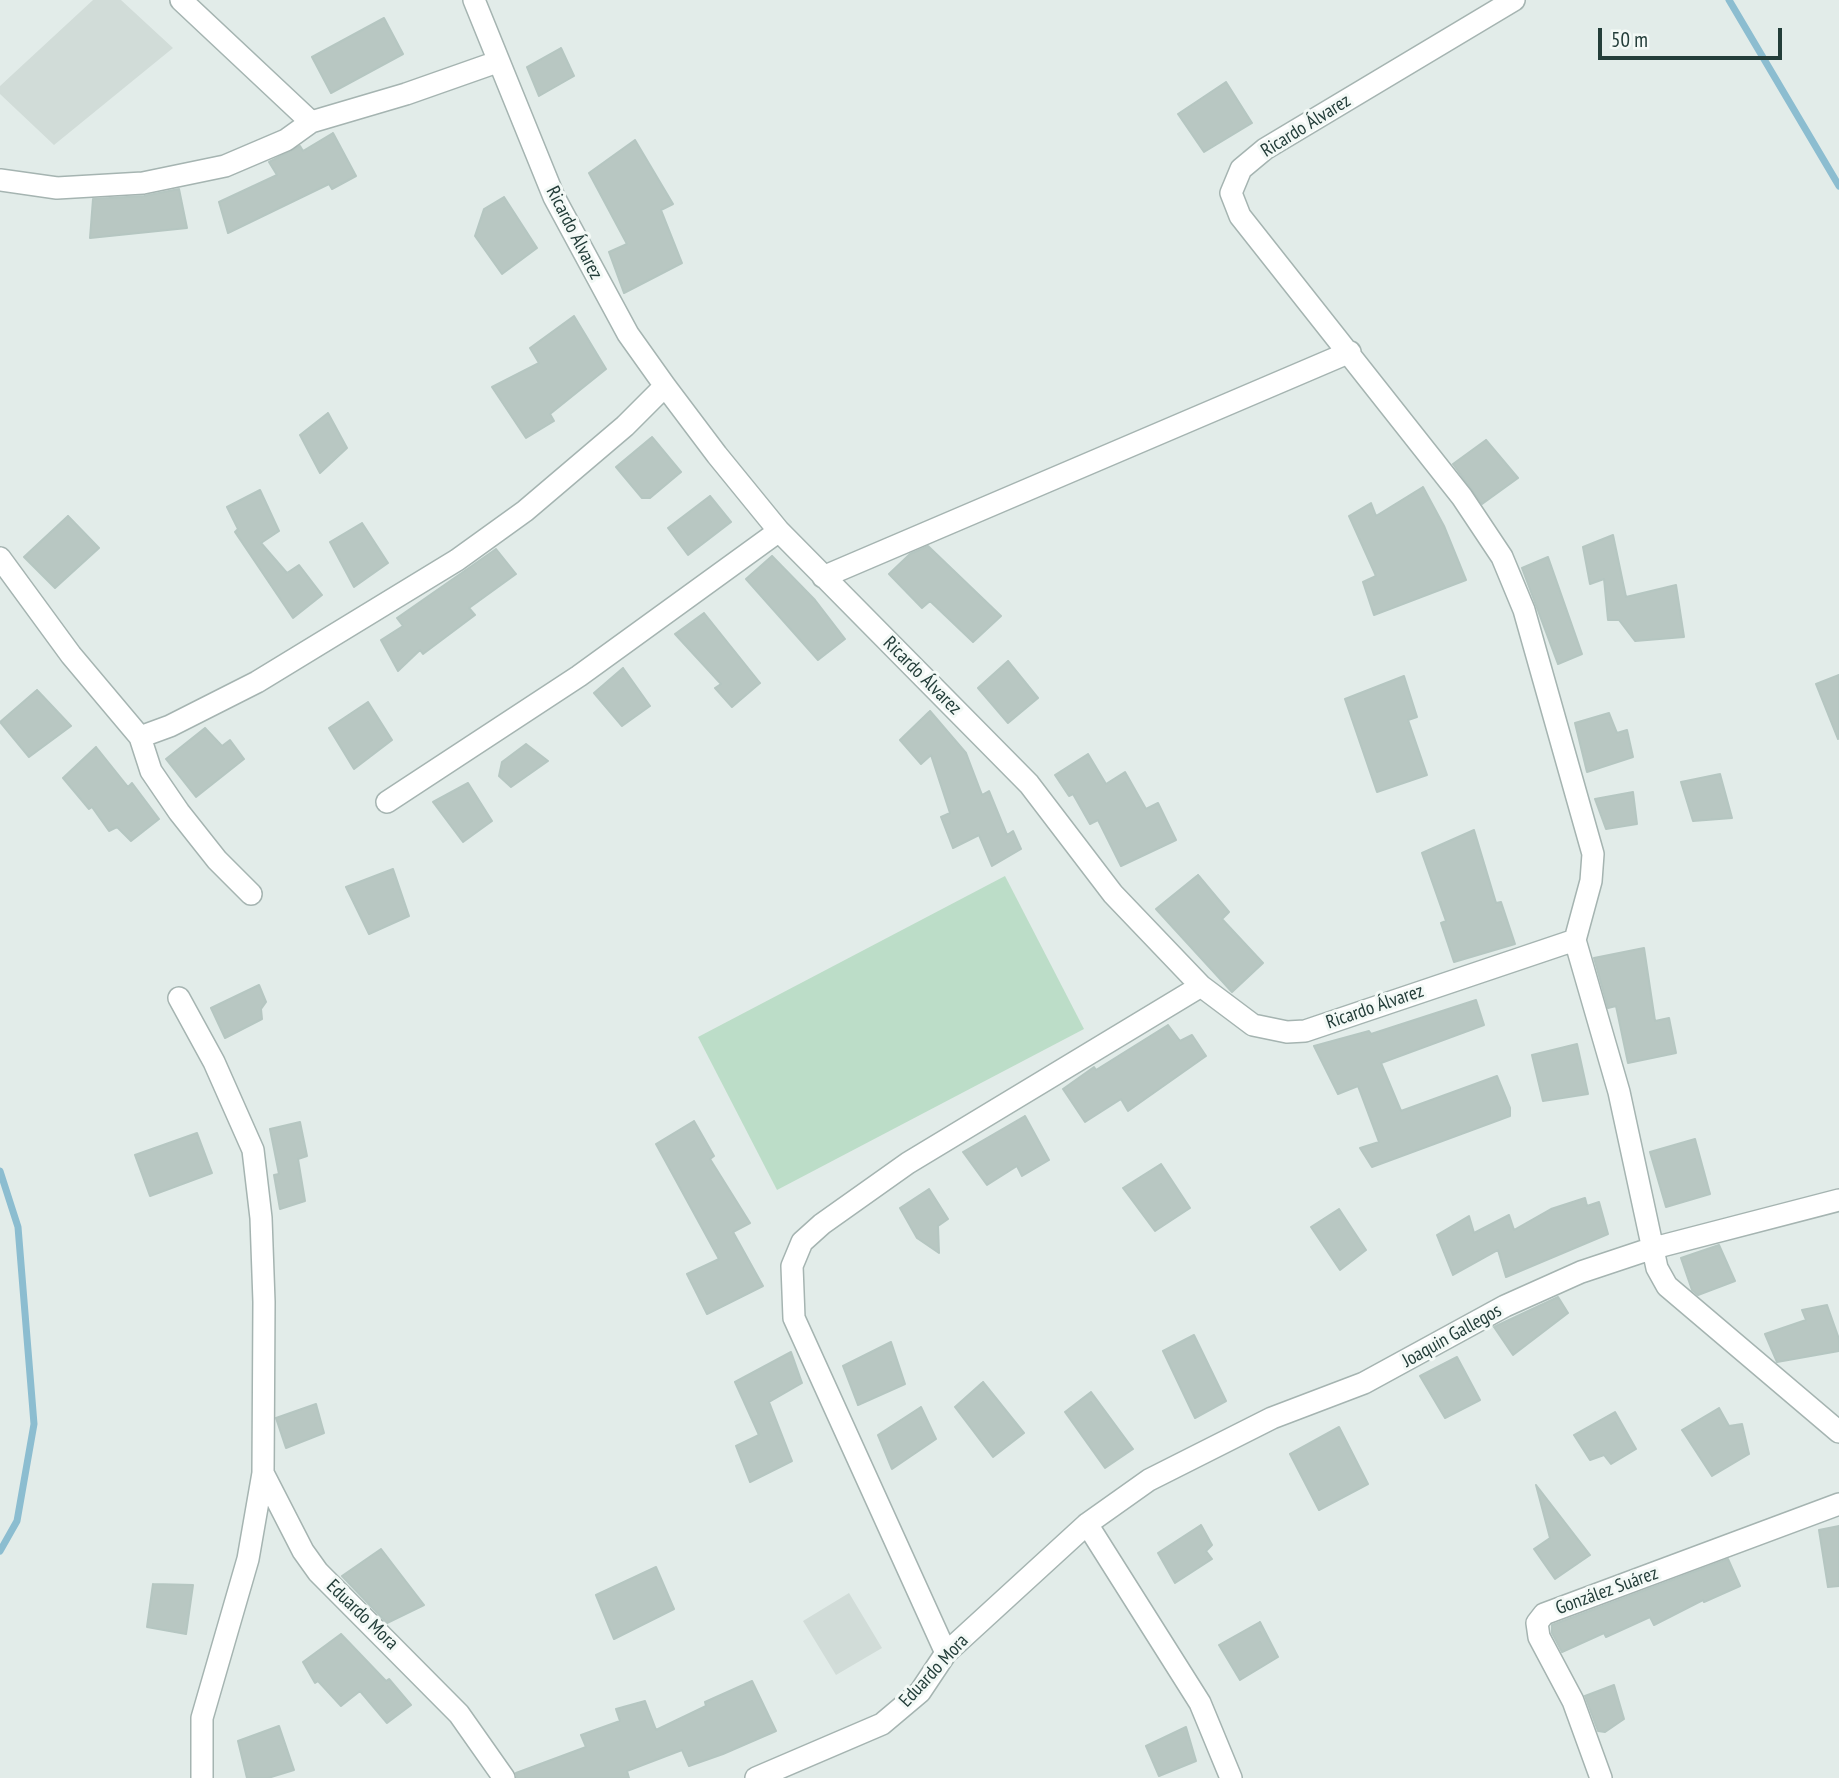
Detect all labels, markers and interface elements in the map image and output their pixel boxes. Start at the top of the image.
scale bar [1601,14,1785,58]
text: 50 m [1611,26,1648,53]
street label: Ricardo Álvarez [1257,89,1355,163]
street label: Ricardo Álvarez [541,183,607,283]
street label: Ricardo Álvarez [878,632,966,720]
street label: Ricardo Álvarez [1323,980,1427,1034]
street label: Joaquin Gallegos [1399,1299,1505,1373]
street label: González Suárez [1553,1562,1661,1620]
street label: Eduardo Mora [321,1575,403,1655]
street label: Eduardo Mora [895,1630,973,1712]

